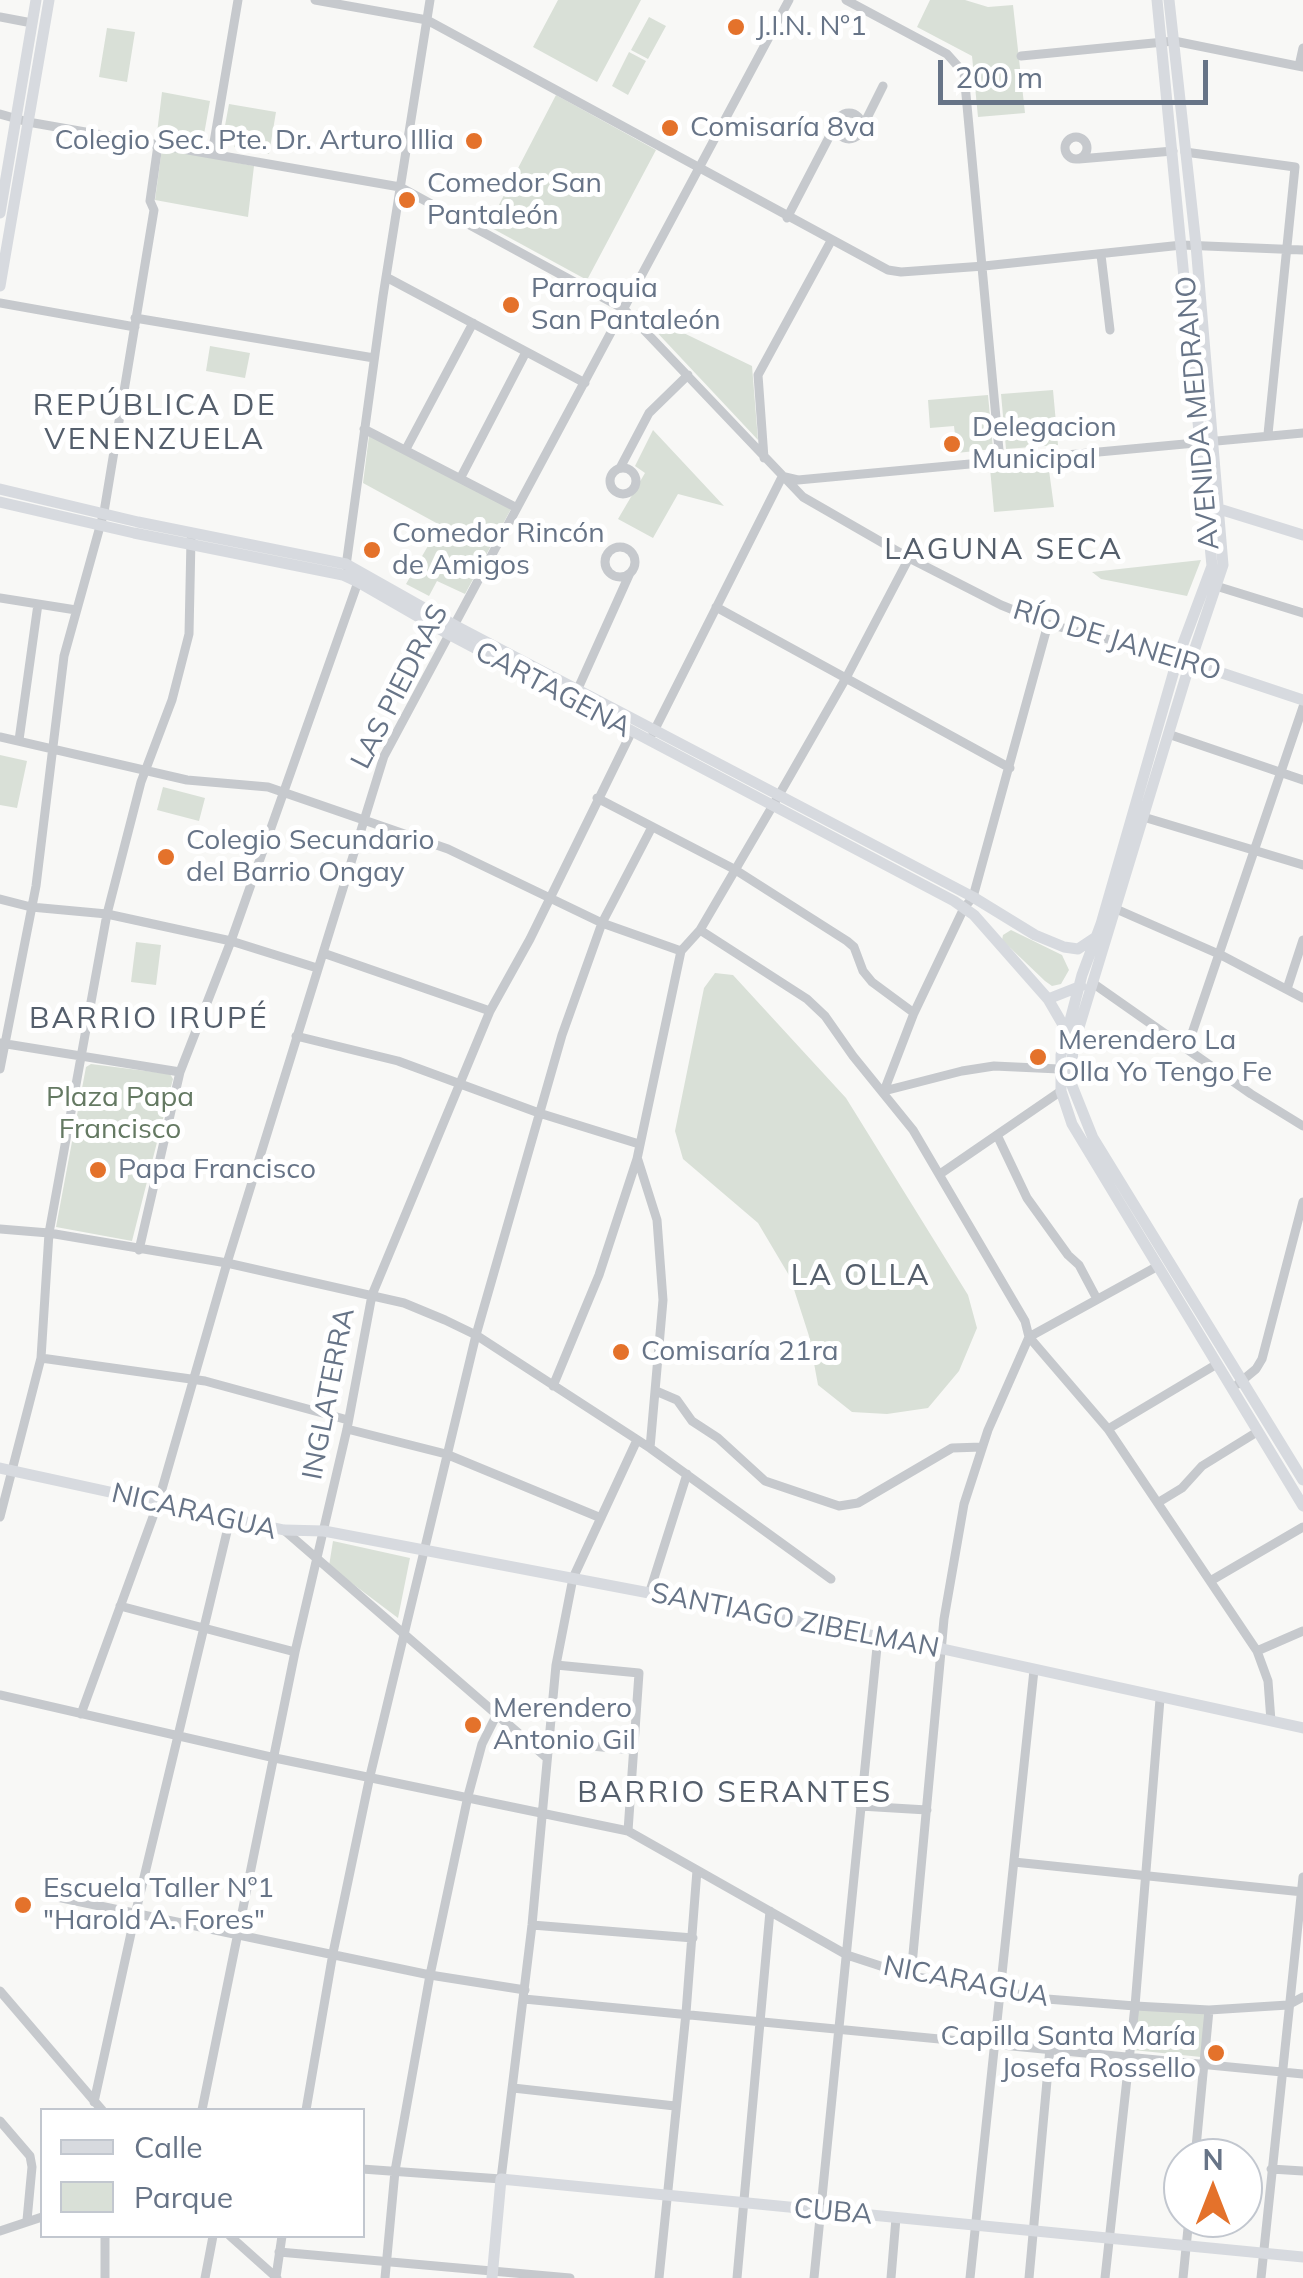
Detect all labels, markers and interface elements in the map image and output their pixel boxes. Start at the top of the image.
place label: J.I.N. Nº1 [756,10,867,44]
marker: J.I.N. Nº1 [725,16,747,38]
scale bar [943,40,1213,102]
text: 200 m [955,58,1043,96]
place label: Comisaría 8va [690,111,875,145]
marker: Comisaría 8va [659,117,681,139]
place label: Colegio Sec. Pte. Dr. Arturo Illia [54,124,454,158]
marker: Colegio Sec. Pte. Dr. Arturo Illia [463,130,485,152]
place label: Comedor San Pantaleón [427,167,602,233]
marker: Comedor San Pantaleón [396,189,418,211]
place label: Parroquia San Pantaleón [531,272,721,338]
street label: AVENIDA MEDRANO [1169,274,1227,552]
marker: Parroquia San Pantaleón [500,294,522,316]
district label: REPÚBLICA DE VENENZUELA [33,388,277,458]
place label: Delegacion Municipal [972,411,1117,477]
marker: Delegacion Municipal [941,433,963,455]
place label: Comedor Rincón de Amigos [392,517,605,583]
district label: LAGUNA SECA [884,532,1124,568]
marker: Comedor Rincón de Amigos [361,539,383,561]
street label: RÍO DE JANEIRO [1009,593,1225,689]
street label: LAS PIEDRAS [344,599,456,775]
street label: CARTAGENA [469,635,637,745]
place label: Colegio Secundario del Barrio Ongay [186,824,434,890]
marker: Colegio Secundario del Barrio Ongay [155,846,177,868]
district label: BARRIO IRUPÉ [29,1001,269,1037]
place label: Merendero La Olla Yo Tengo Fe [1058,1024,1272,1090]
marker: Merendero La Olla Yo Tengo Fe [1027,1046,1049,1068]
park label: Plaza Papa Francisco [46,1081,194,1147]
place label: Papa Francisco [118,1153,316,1187]
marker: Papa Francisco [87,1159,109,1181]
district label: LA OLLA [791,1258,931,1294]
street label: INGLATERRA [296,1305,362,1483]
place label: Comisaría 21ra [641,1335,838,1369]
marker: Comisaría 21ra [610,1341,632,1363]
street label: NICARAGUA [108,1477,280,1547]
street label: SANTIAGO ZIBELMAN [648,1577,942,1665]
place label: Merendero Antonio Gil [493,1692,636,1758]
marker: Merendero Antonio Gil [462,1714,484,1736]
district label: BARRIO SERANTES [577,1775,893,1811]
place label: Escuela Taller Nº1 "Harold A. Fores" [43,1872,274,1938]
marker: Escuela Taller Nº1 "Harold A. Fores" [12,1894,34,1916]
street label: NICARAGUA [880,1949,1052,2015]
place label: Capilla Santa María Josefa Rossello [941,2020,1196,2086]
marker: Capilla Santa María Josefa Rossello [1205,2042,1227,2064]
legend [40,2108,365,2238]
text: Calle [134,2128,203,2166]
north arrow [1163,2138,1263,2238]
text: N [1202,2142,1224,2177]
text: Parque [134,2178,233,2216]
street label: CUBA [792,2192,874,2232]

